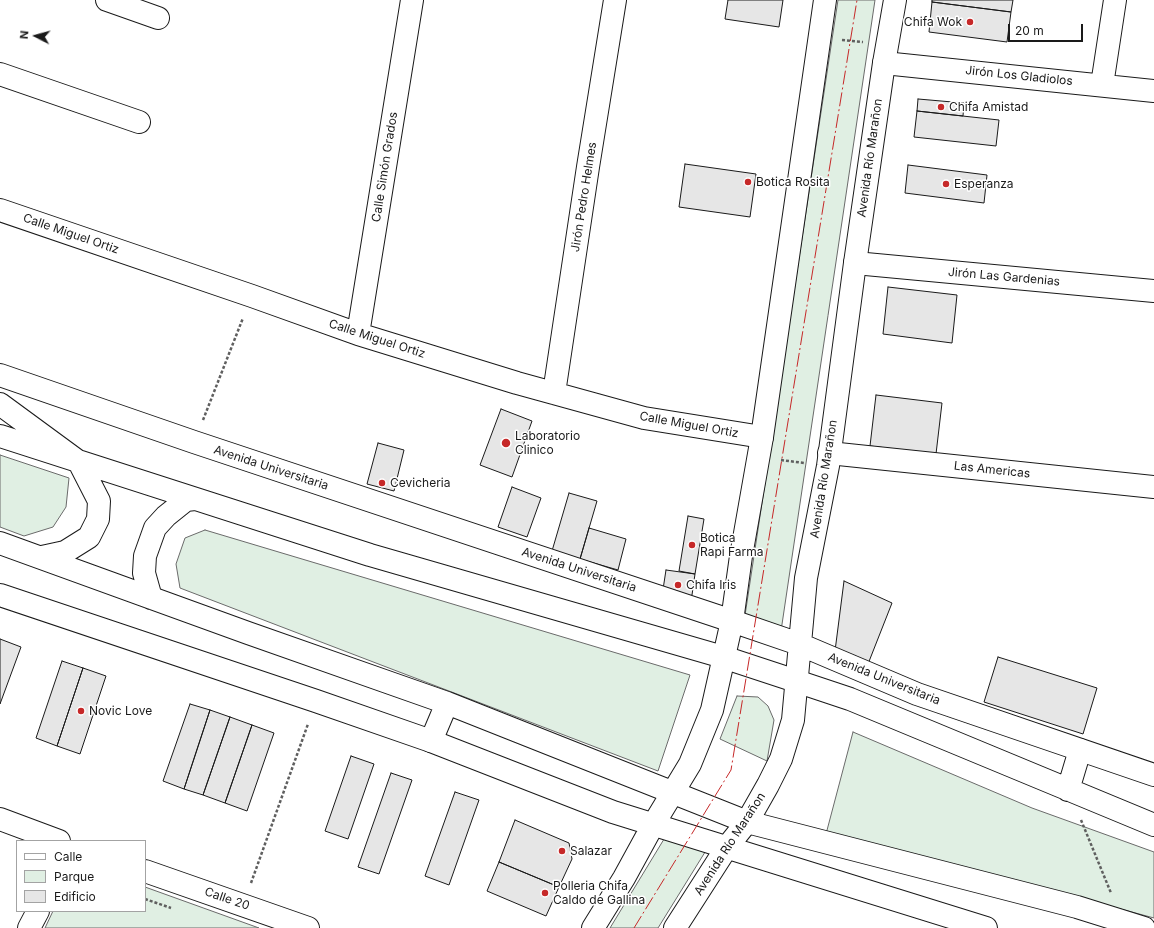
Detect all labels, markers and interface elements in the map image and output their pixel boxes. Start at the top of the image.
place label: Chifa Wok [904,15,962,29]
north arrow [16,16,56,56]
scale bar [1010,16,1085,42]
marker: Chifa Wok [965,17,975,27]
text: 20 m [1015,23,1044,38]
text: N [17,30,31,40]
street label: Jirón Los Gladiolos [965,63,1073,89]
street label: Avenida Río Marañon [855,98,885,218]
place label: Chifa Amistad [949,100,1028,114]
marker: Chifa Amistad [936,102,946,112]
street label: Calle Simón Grados [369,111,401,223]
street label: Jirón Pedro Helmes [568,141,600,253]
place label: Botica Rosita [756,175,830,189]
marker: Botica Rosita [743,177,753,187]
place label: Esperanza [954,177,1014,191]
marker: Esperanza [941,179,951,189]
street label: Calle Miguel Ortiz [21,211,121,257]
street label: Jirón Las Gardenias [947,265,1061,289]
street label: Calle Miguel Ortiz [327,317,427,361]
street label: Calle Miguel Ortiz [638,409,740,441]
street label: Avenida Río Marañon [808,419,840,539]
place label: Laboratorio Clinico [515,429,580,457]
marker: Laboratorio Clinico [500,437,512,449]
street label: Avenida Universitaria [212,443,330,493]
street label: Las Americas [953,459,1031,481]
place label: Cevicheria [390,476,450,490]
marker: Cevicheria [377,478,387,488]
place label: Botica Rapi Farma [700,531,764,559]
marker: Botica Rapi Farma [687,540,697,550]
street label: Avenida Universitaria [520,545,638,595]
place label: Chifa Iris [686,578,736,592]
marker: Chifa Iris [673,580,683,590]
street label: Avenida Universitaria [826,650,942,708]
place label: Novic Love [89,704,152,718]
marker: Novic Love [76,706,86,716]
street label: Avenida Río Marañon [691,790,769,898]
legend [16,840,146,912]
place label: Salazar [570,844,612,858]
marker: Salazar [557,846,567,856]
text: Calle [54,849,82,864]
text: Parque [54,869,94,884]
place label: Polleria Chifa Caldo de Gallina [553,879,645,907]
street label: Calle 20 [203,885,251,913]
marker: Polleria Chifa Caldo de Gallina [540,888,550,898]
text: Edificio [54,889,96,904]

